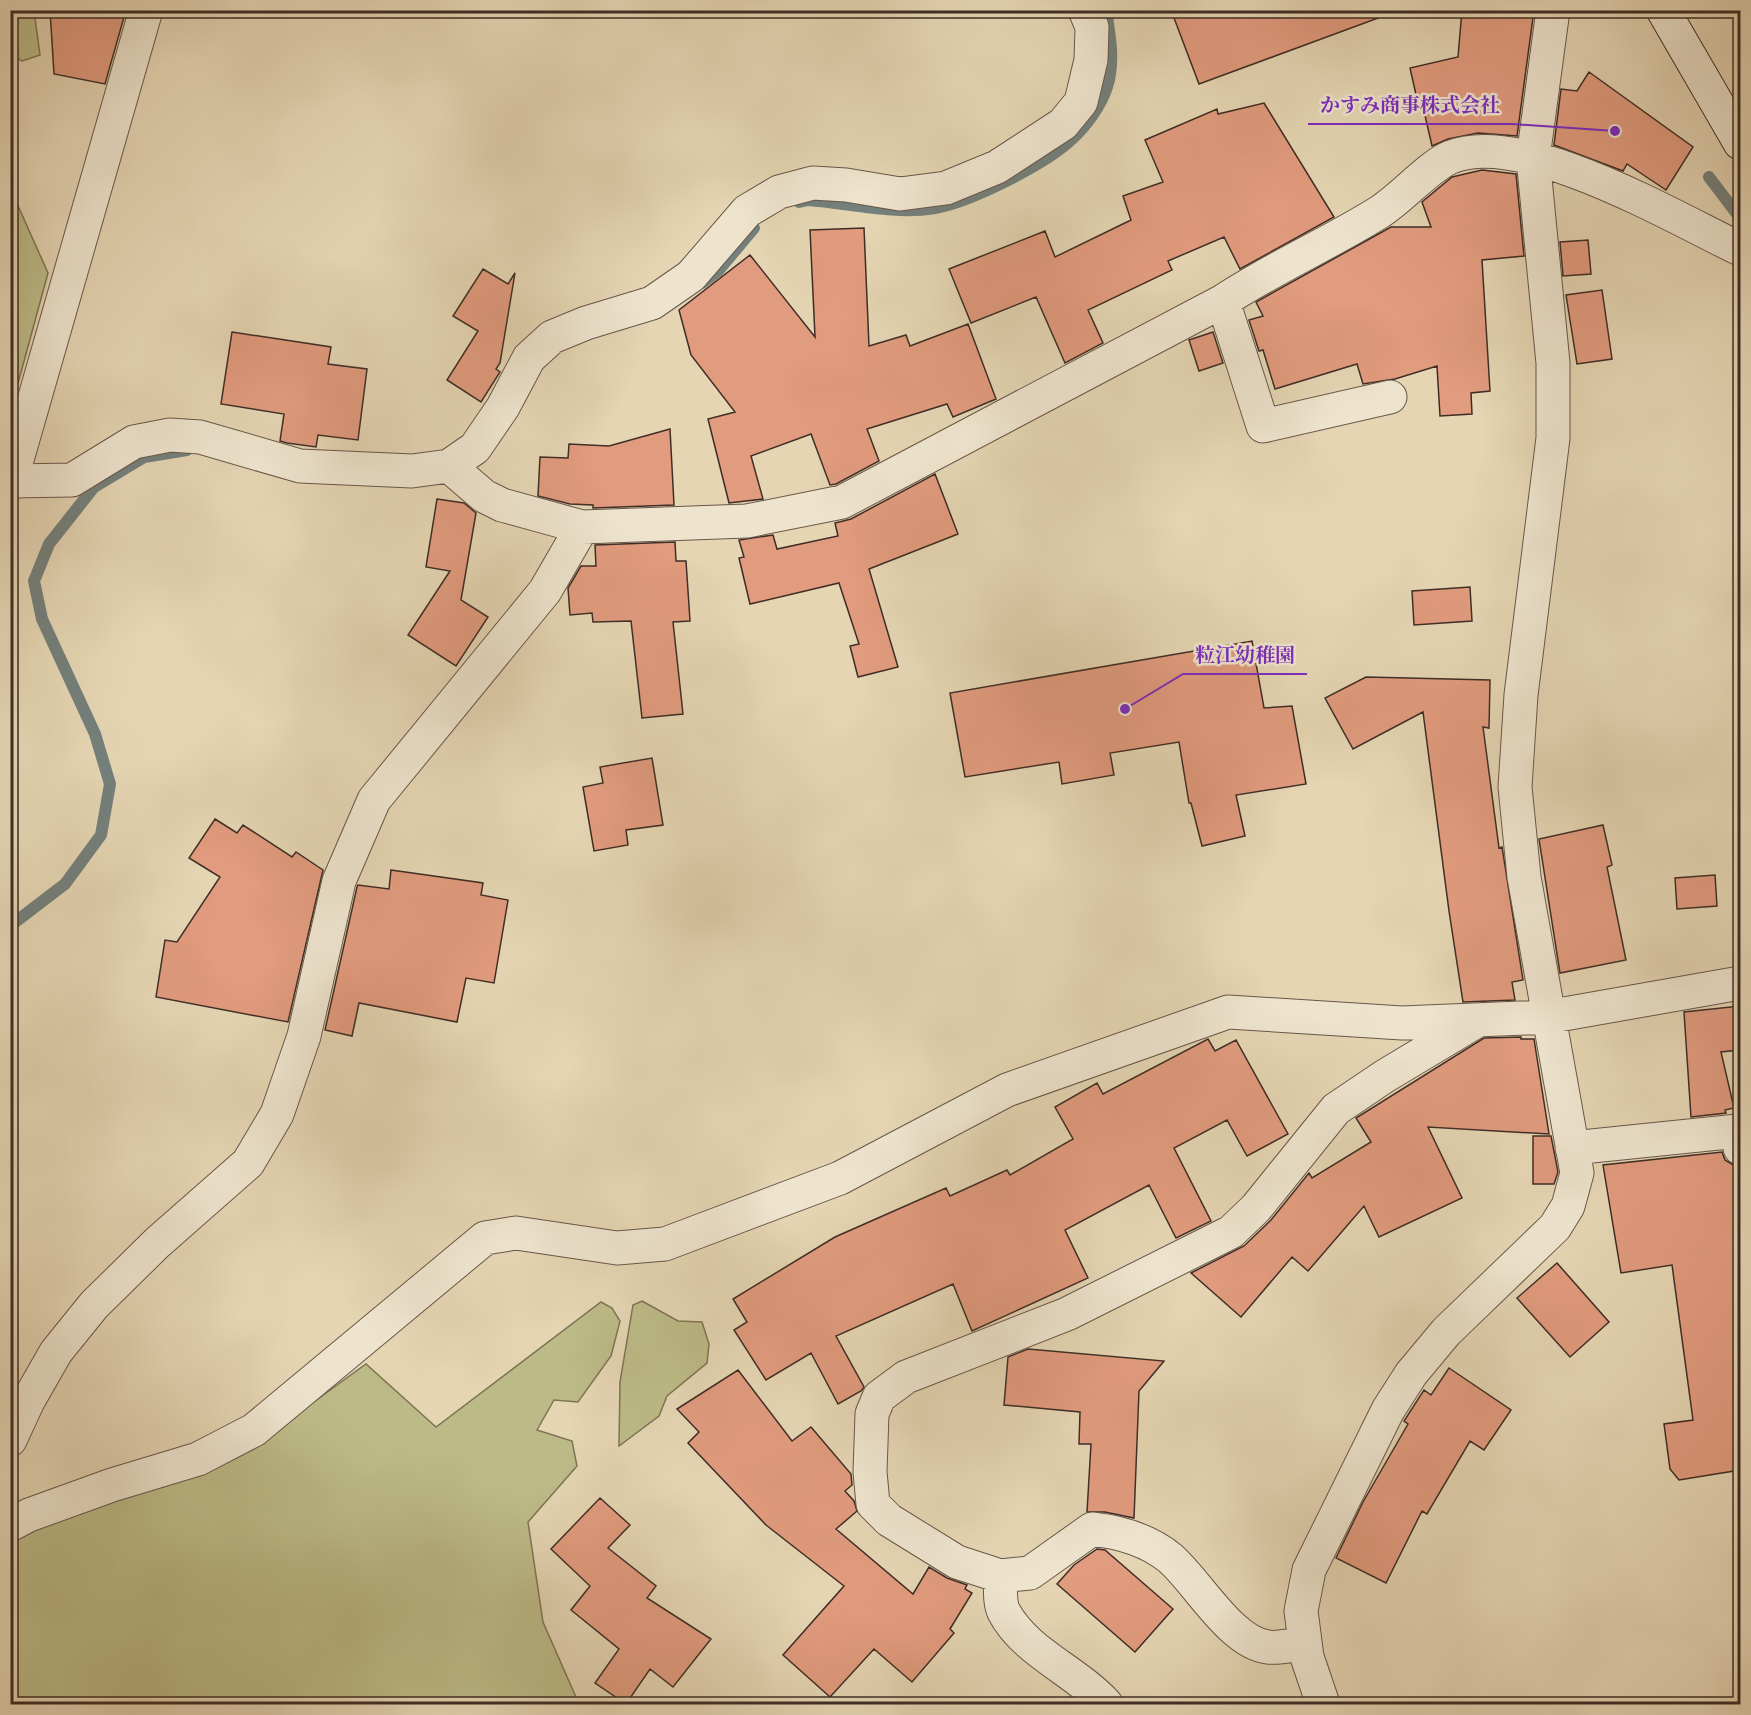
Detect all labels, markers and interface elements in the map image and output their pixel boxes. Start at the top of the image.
callout: かすみ商事株式会社 [1308,86,1512,124]
text: かすみ商事株式会社 [1320,94,1500,119]
callout: 粒江幼稚園 [1183,636,1307,674]
text: 粒江幼稚園 [1195,644,1295,669]

